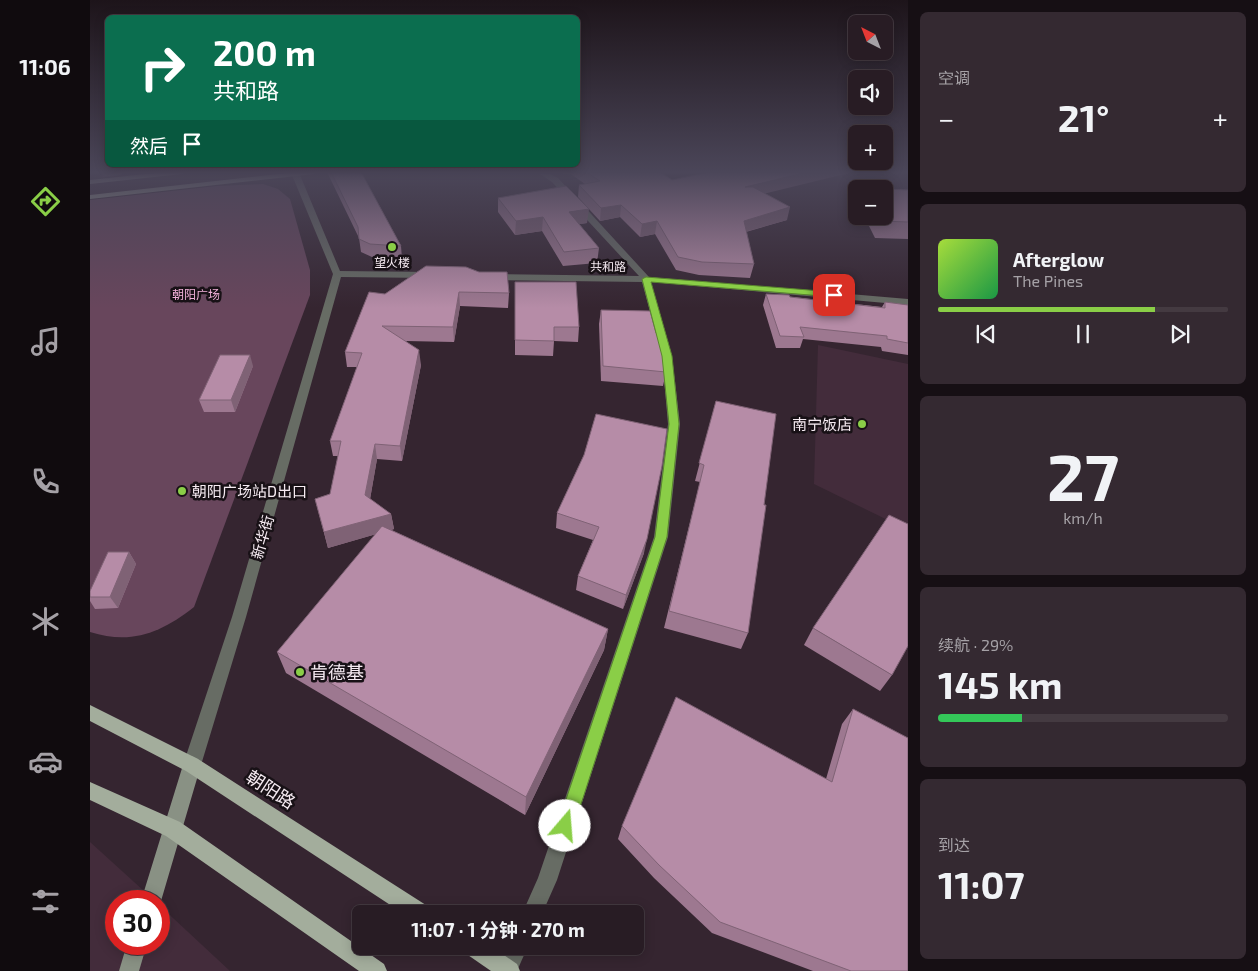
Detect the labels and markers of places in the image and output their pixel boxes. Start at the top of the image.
marker: 望火楼 [386,241,398,253]
place label: 望火楼 [374,255,410,269]
pin [813,274,855,316]
place label: 南宁饭店 [792,415,852,433]
marker: 南宁饭店 [856,418,868,430]
place label: 朝阳广场站D出口 [192,482,307,500]
marker: 朝阳广场站D出口 [176,485,188,497]
place label: 肯德基 [310,661,364,683]
marker: 肯德基 [294,666,306,678]

